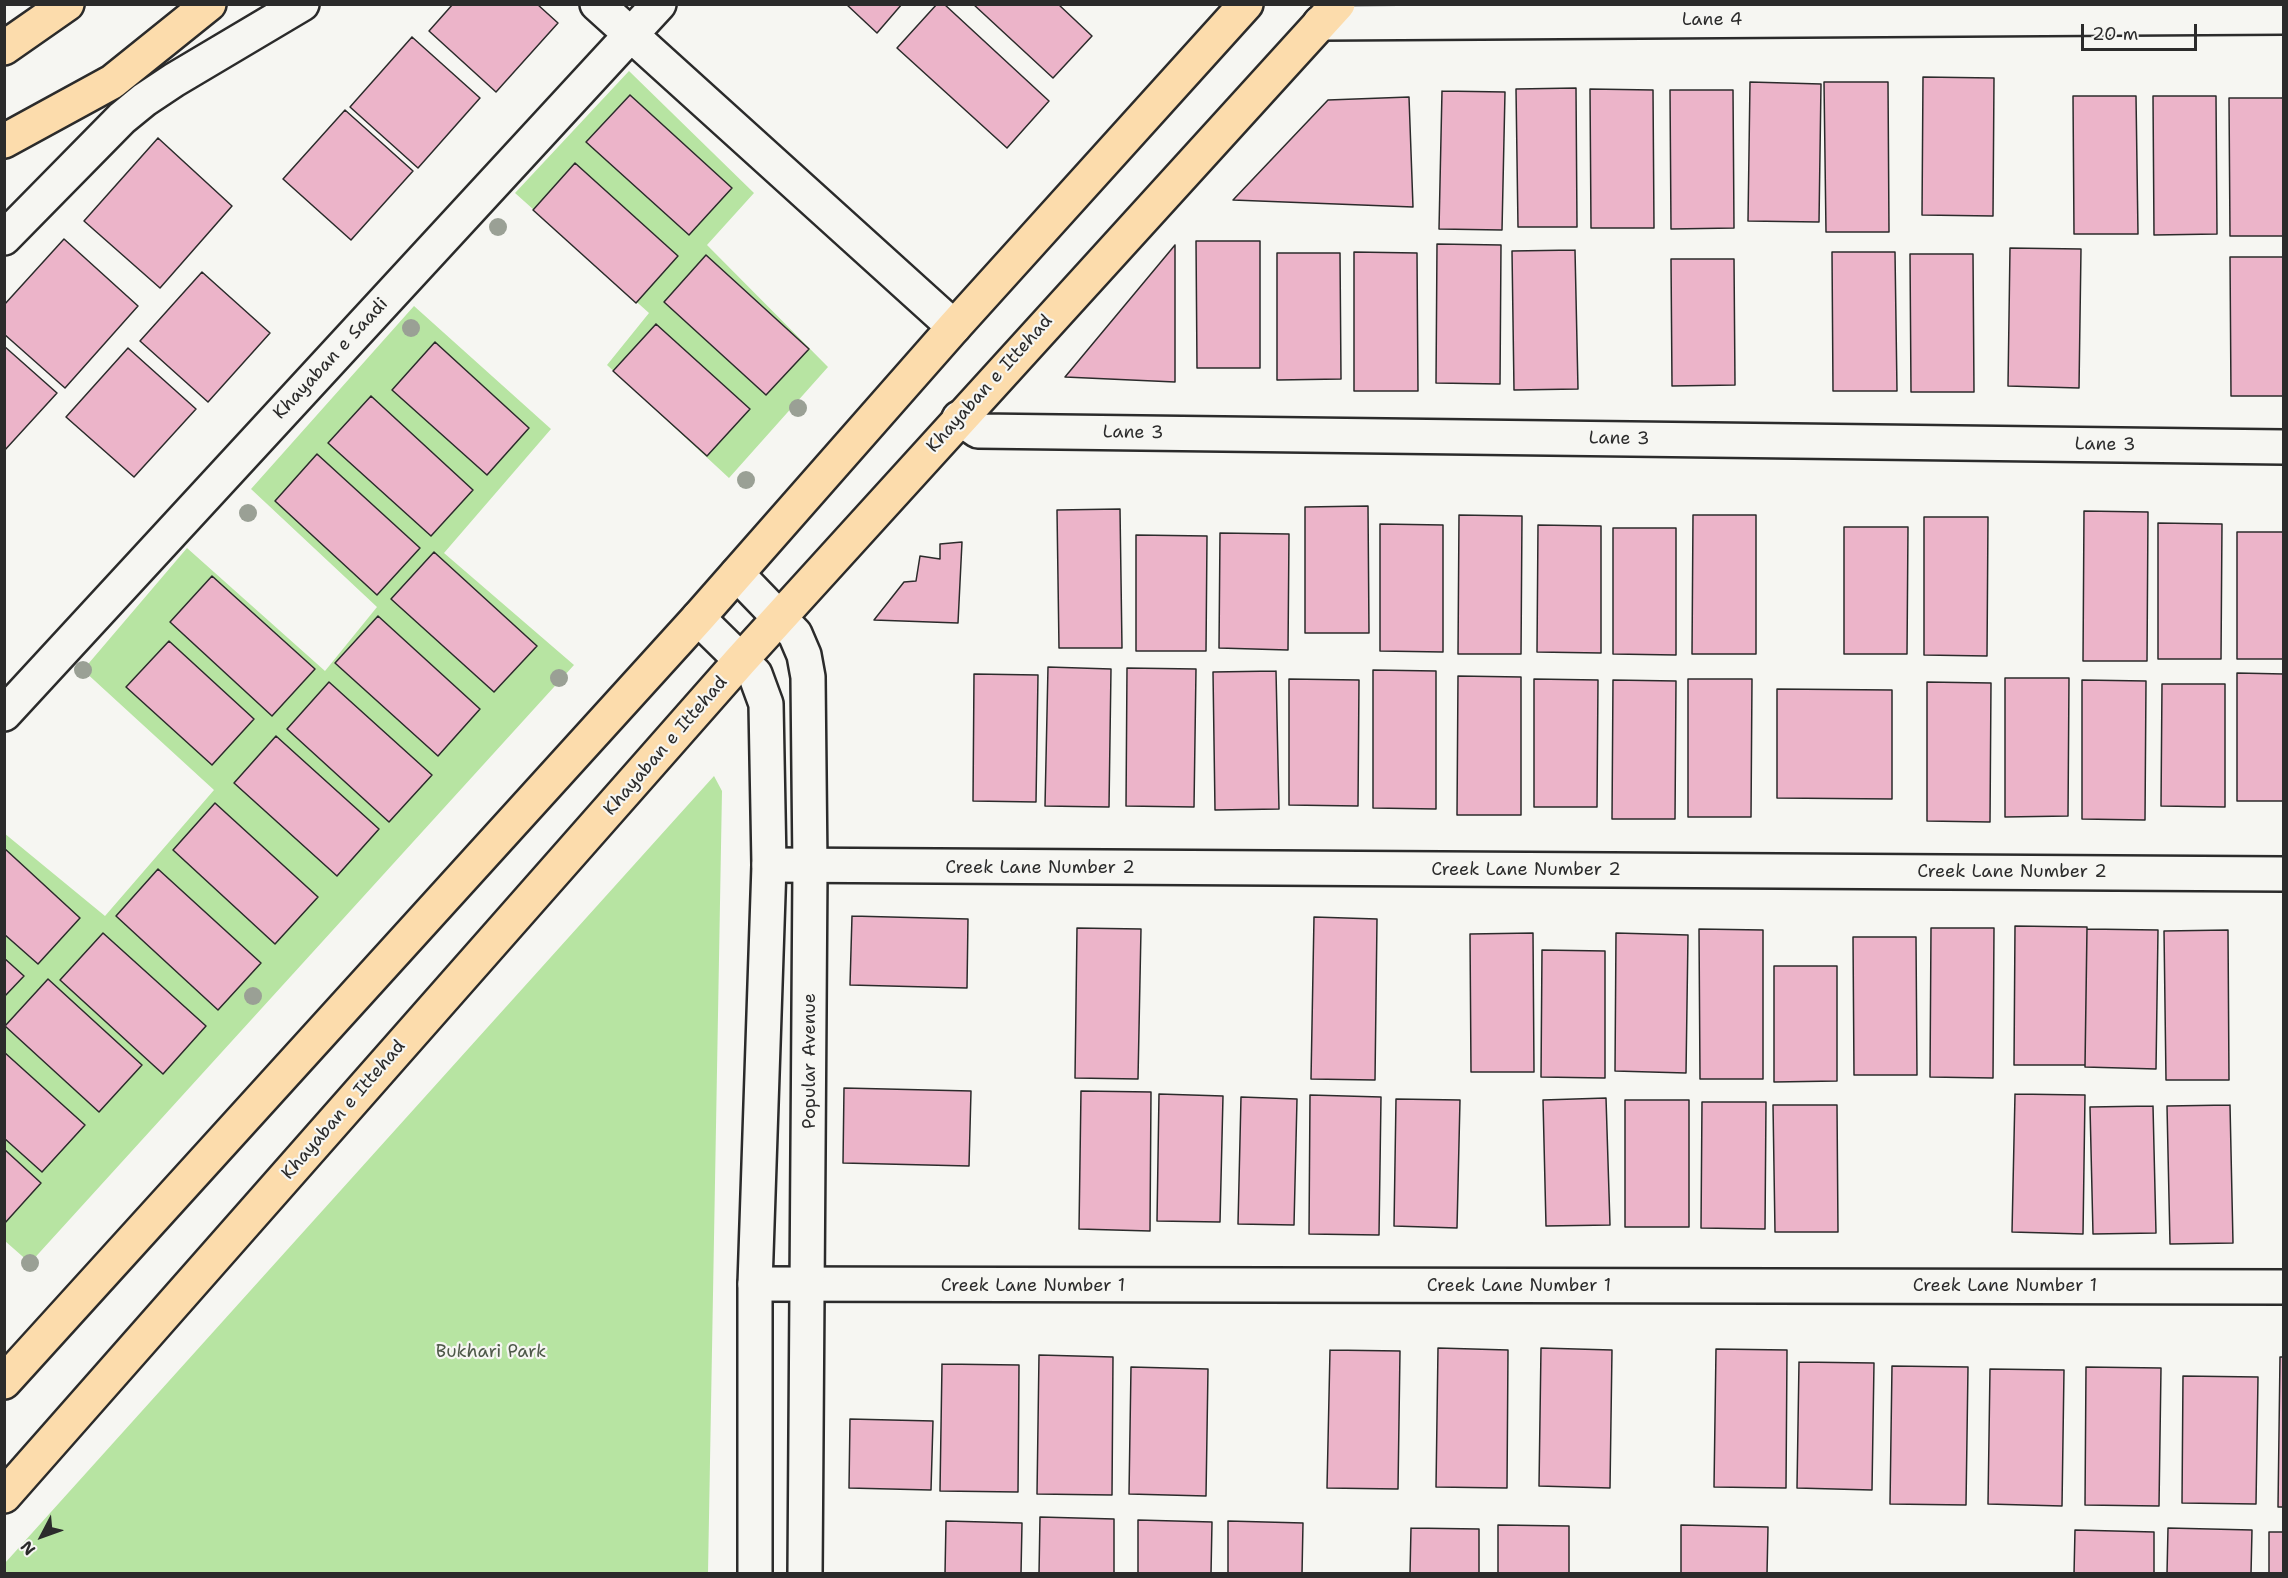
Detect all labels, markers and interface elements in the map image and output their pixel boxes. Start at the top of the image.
street label: Lane 4 [1682,9,1742,31]
scale bar [2084,12,2200,50]
text: 20 m [2092,22,2138,46]
street label: Khayaban e Saadi [269,294,393,424]
street label: Khayaban e Ittehad [923,311,1057,457]
street label: Lane 3 [1102,422,1164,444]
street label: Lane 3 [1588,428,1650,450]
street label: Lane 3 [2074,434,2136,456]
street label: Khayaban e Ittehad [600,672,732,820]
street label: Creek Lane Number 2 [945,857,1135,879]
street label: Creek Lane Number 2 [1431,859,1621,881]
street label: Creek Lane Number 2 [1917,861,2107,883]
street label: Popular Avenue [799,993,821,1129]
street label: Khayaban e Ittehad [278,1036,410,1184]
street label: Creek Lane Number 1 [941,1275,1125,1297]
street label: Creek Lane Number 1 [1427,1275,1611,1297]
street label: Creek Lane Number 1 [1913,1275,2097,1297]
park label: Bukhari Park [436,1341,546,1363]
north arrow [12,1506,72,1566]
text: N [16,1536,40,1560]

